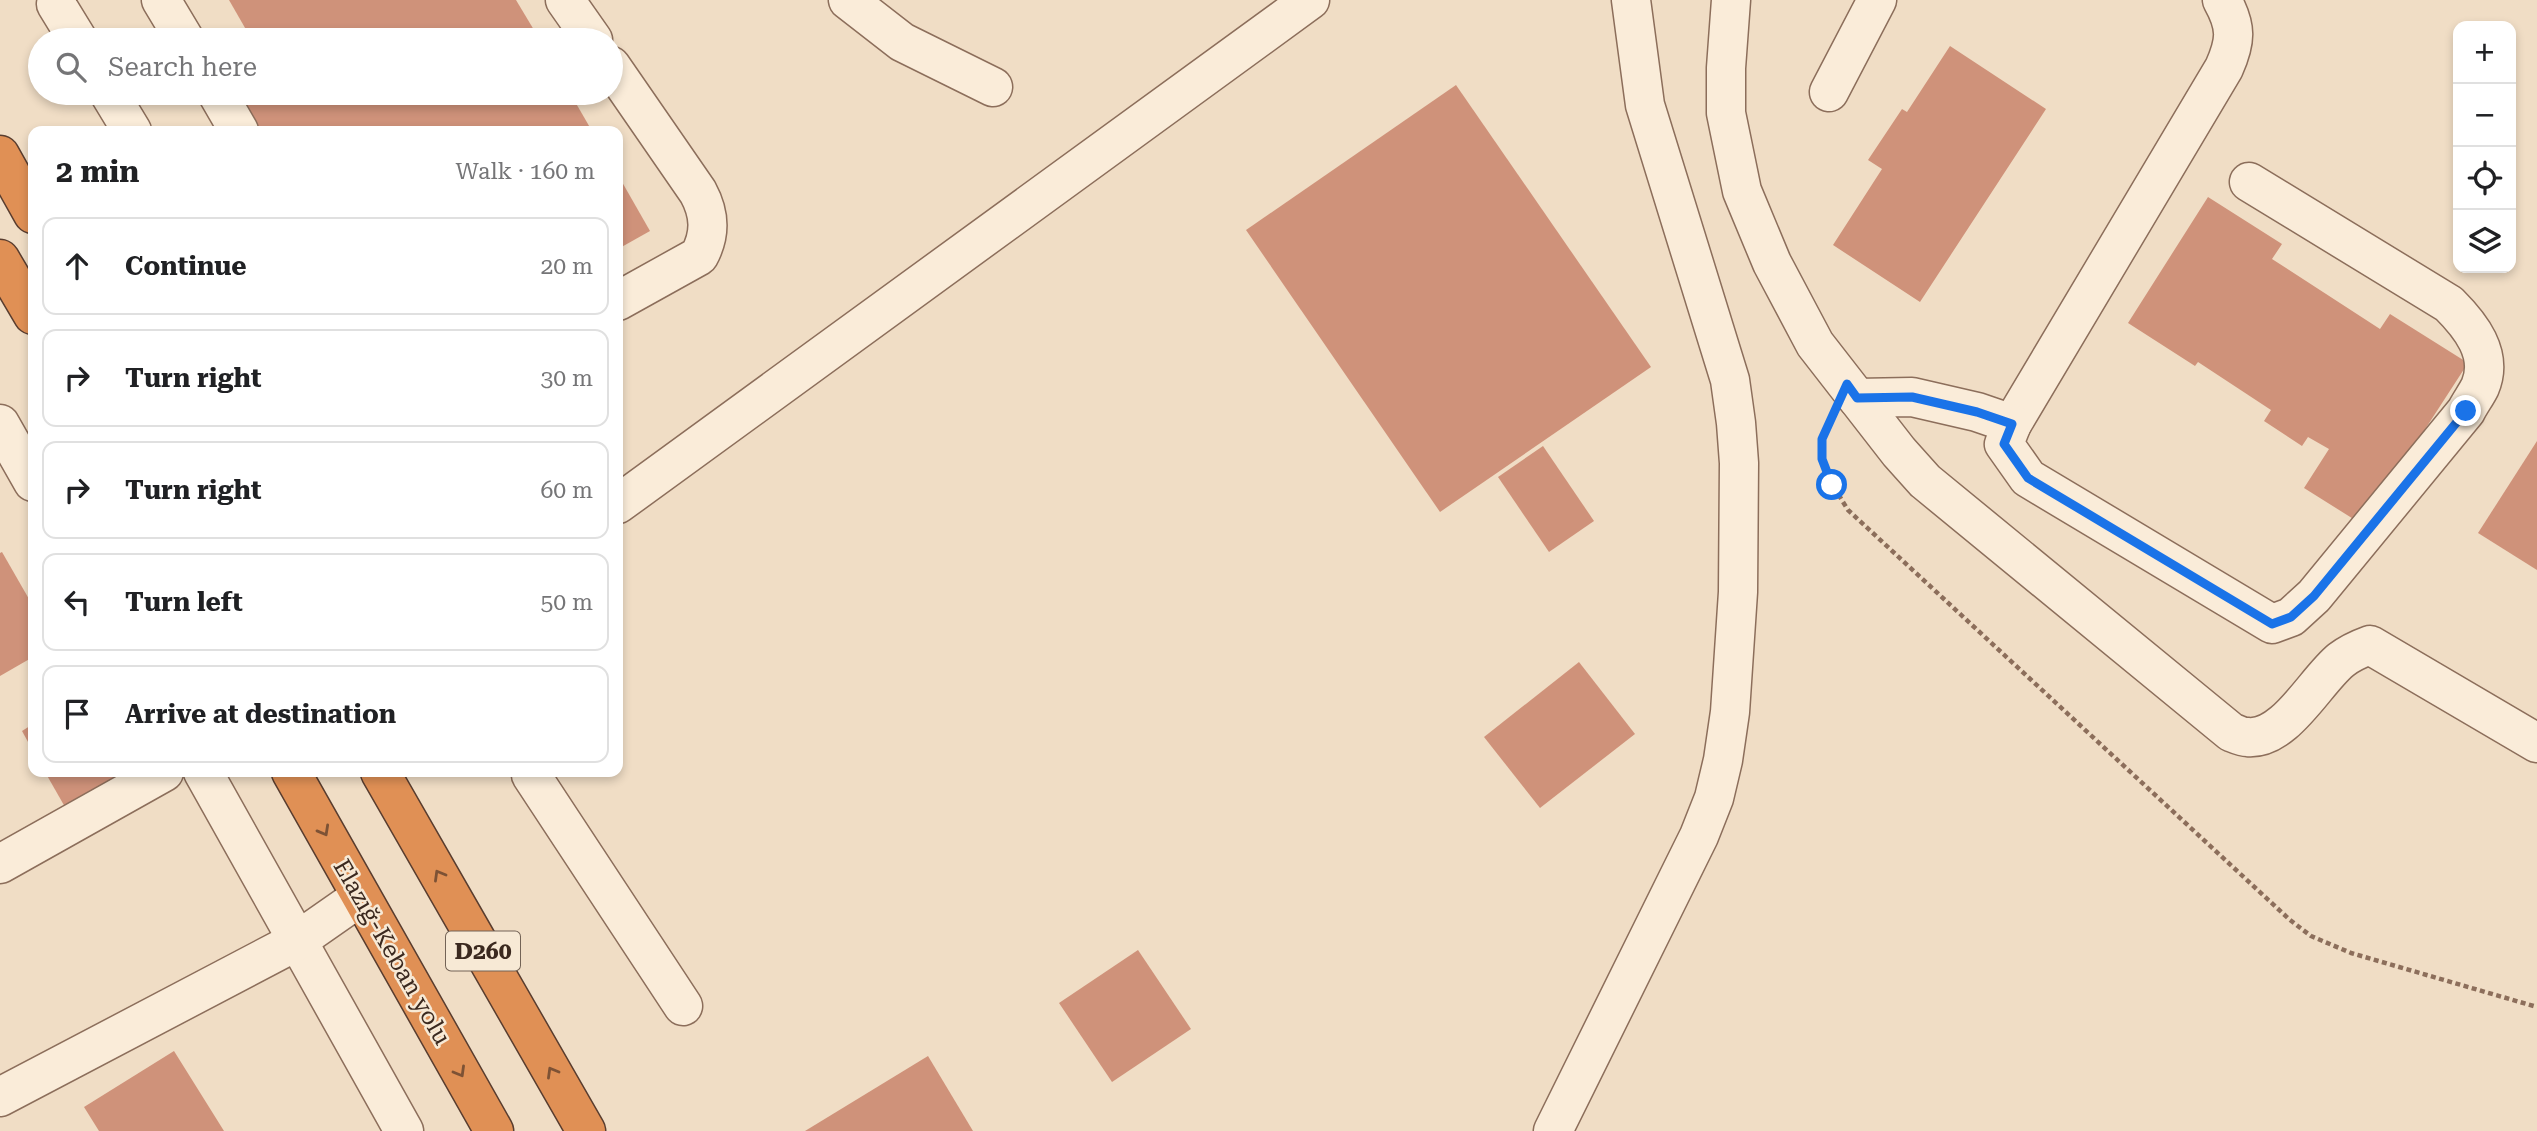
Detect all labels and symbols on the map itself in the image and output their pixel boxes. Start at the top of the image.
route end [2450,395,2481,426]
route start [1816,469,1847,500]
one-way arrow [316,824,329,837]
street label: Elazığ-Keban yolu [327,854,457,1050]
one-way arrow [434,869,447,882]
road number: D260 [446,932,520,970]
one-way arrow [452,1065,465,1078]
one-way arrow [547,1066,560,1079]

